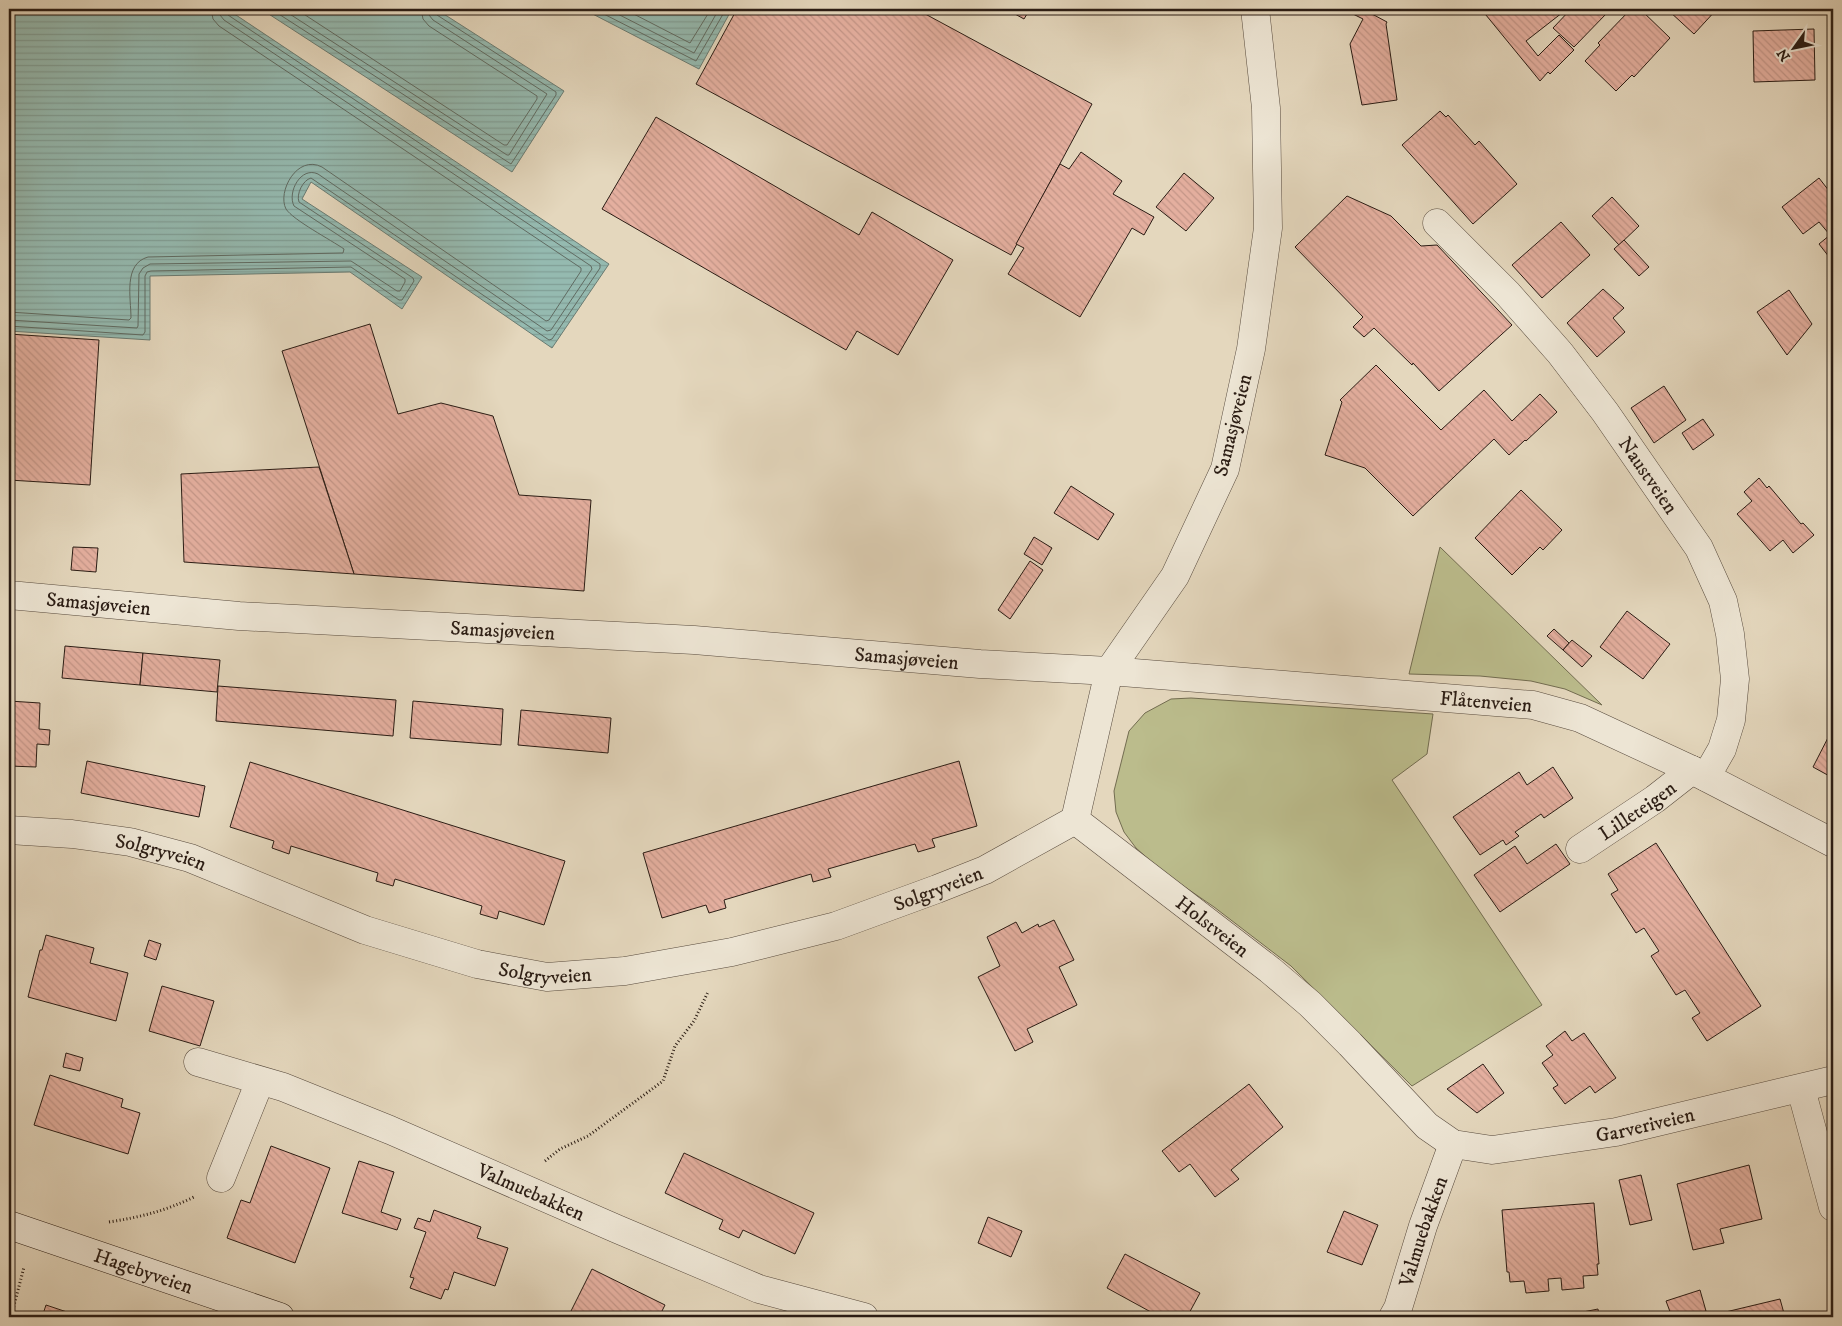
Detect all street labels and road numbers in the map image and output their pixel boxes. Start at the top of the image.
street label: Samasjøveien [1209,371,1258,479]
street label: Naustveien [1612,433,1683,520]
street label: Samasjøveien [45,587,152,622]
street label: Samasjøveien [450,616,556,647]
street label: Samasjøveien [853,643,960,676]
street label: Flåtenveien [1439,687,1534,719]
street label: Lilleteigen [1595,776,1682,847]
street label: Solgryveien [114,829,211,878]
street label: Solgryveien [890,861,987,918]
street label: Holstveien [1170,891,1254,964]
street label: Solgryveien [496,957,593,992]
street label: Garveriveien [1594,1102,1698,1149]
street label: Valmuebakken [472,1158,589,1228]
street label: Valmuebakken [1394,1172,1454,1291]
street label: Hagebyveien [90,1244,196,1301]

